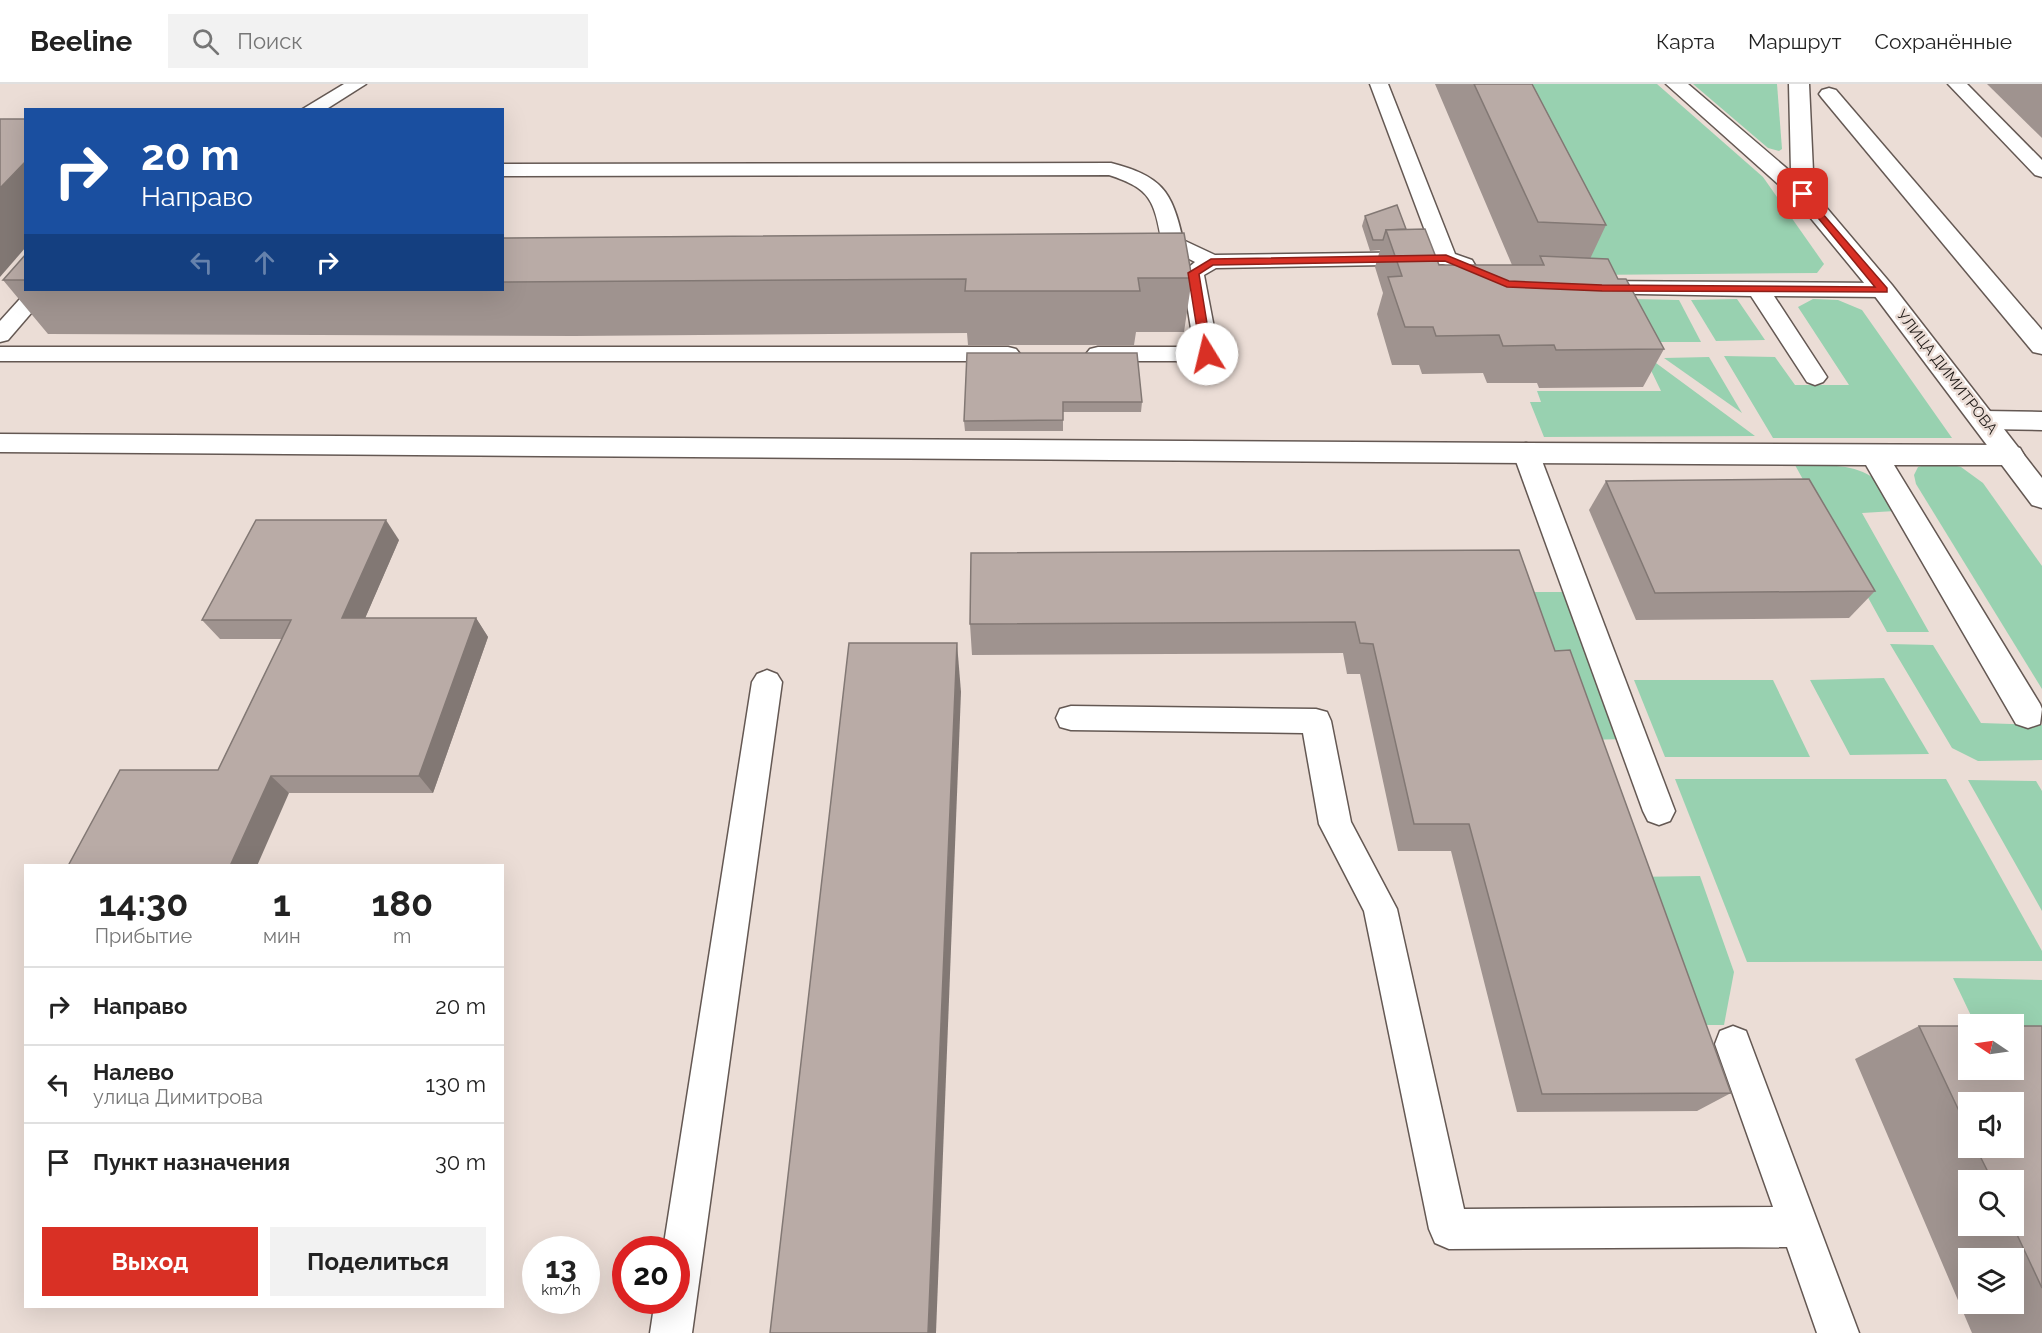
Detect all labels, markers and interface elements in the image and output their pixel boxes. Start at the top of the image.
search box [168,14,588,68]
text: Beeline [30,25,132,58]
icon: search [189,25,222,58]
text: Поиск [237,28,303,54]
text: Карта [1656,29,1715,54]
text: Маршрут [1748,29,1841,54]
text: Сохранённые [1874,29,2012,54]
text: 20 m [141,131,240,180]
icon: right [42,132,120,210]
pin [1777,168,1828,219]
icon: arrive [1786,177,1819,210]
text: Направо [141,181,253,212]
icon: left [185,246,218,279]
icon: ahead [248,246,281,279]
icon: right [311,246,344,279]
street label: УЛИЦА ДИМИТРОВА [1893,306,2001,438]
position arrow [1175,322,1239,386]
text: 14:30 [99,882,188,924]
text: 1 [273,882,291,924]
text: 180 [371,882,433,924]
text: Прибытие [95,924,192,948]
text: мин [263,924,301,948]
text: m [393,924,412,948]
icon: right [42,990,75,1023]
text: Направо [93,993,187,1019]
text: 20 m [435,993,486,1019]
north arrow [1958,1014,2024,1080]
map controls [1958,1014,2024,1314]
text: Налево [93,1059,174,1085]
icon: left [42,1068,75,1101]
text: 130 m [426,1071,486,1097]
text: улица Димитрова [93,1085,263,1109]
button: sound [1958,1092,2024,1158]
icon: arrive [42,1146,75,1179]
text: Пункт назначения [93,1149,290,1175]
text: 30 m [435,1149,486,1175]
button: search [1958,1170,2024,1236]
button: Выход [42,1227,258,1296]
button: Поделиться [270,1227,486,1296]
speed limit sign: 20 [612,1236,690,1314]
button: layers [1958,1248,2024,1314]
text: 13 [545,1250,577,1285]
text: km/h [541,1281,581,1299]

